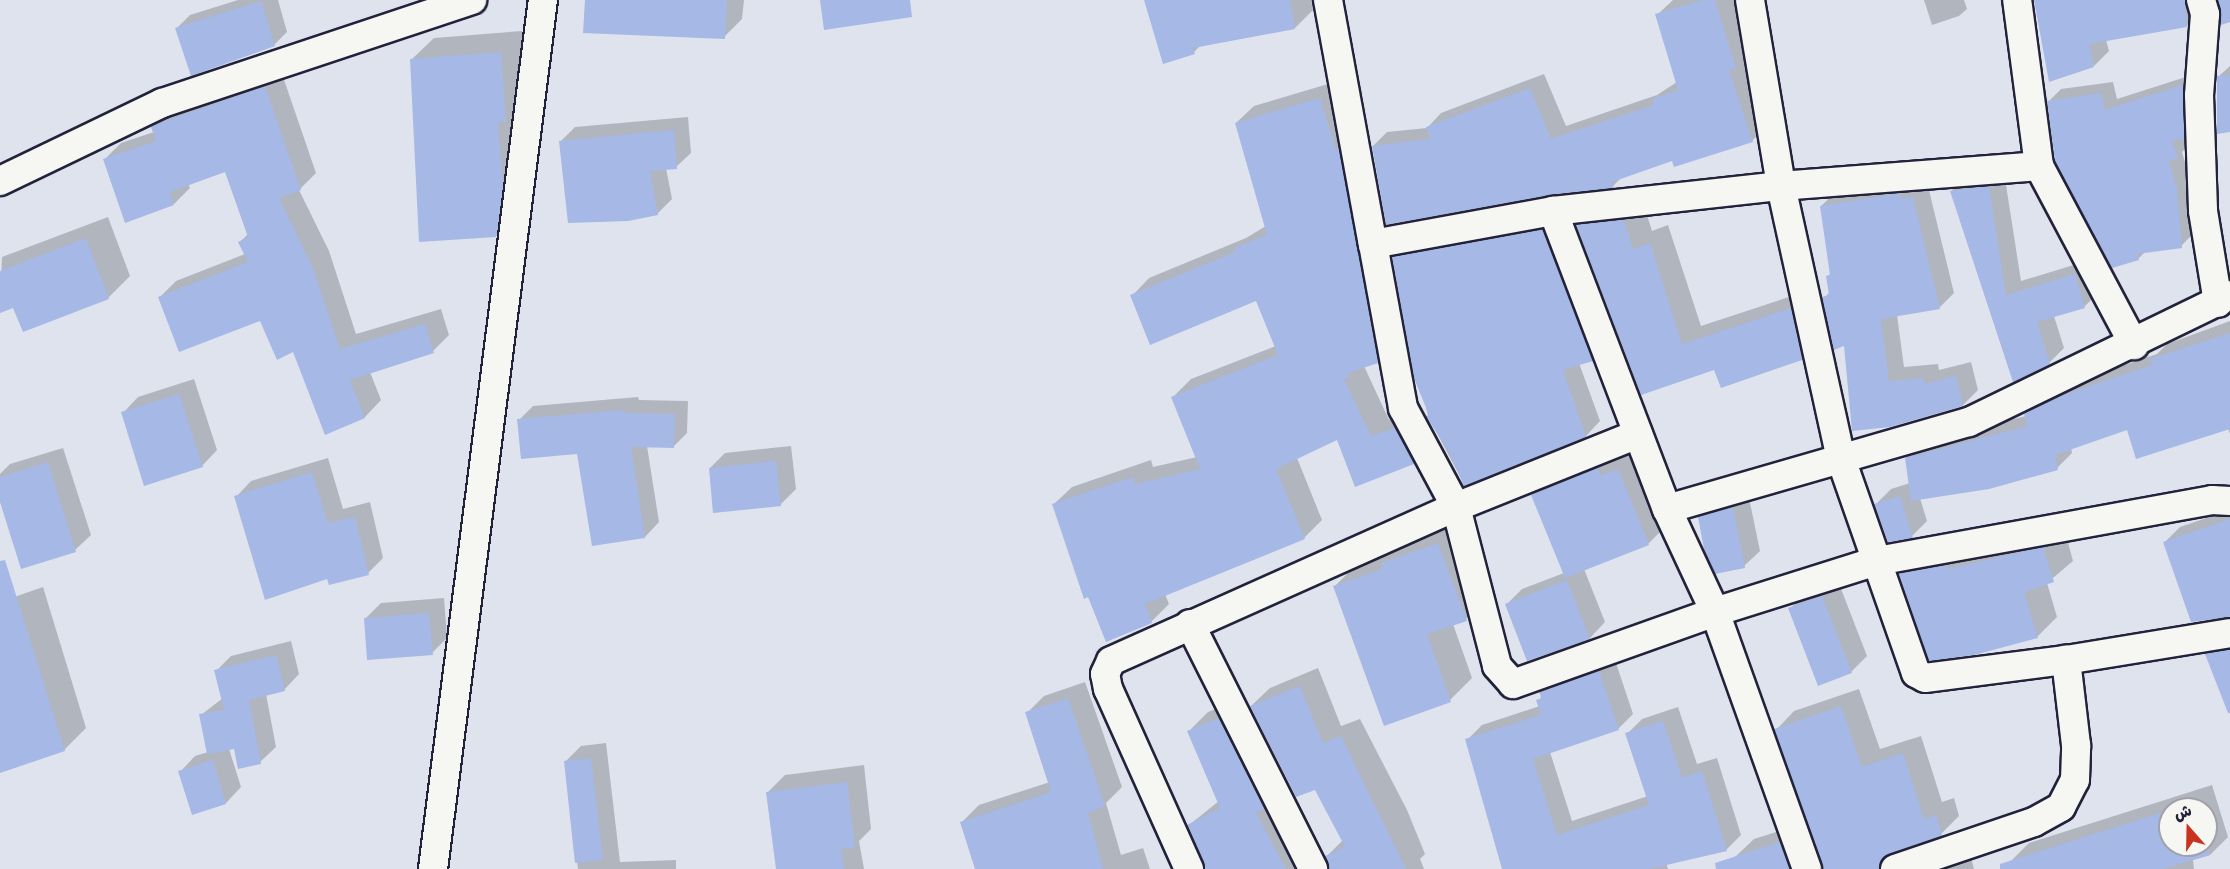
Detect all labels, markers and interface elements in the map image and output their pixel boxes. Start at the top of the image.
north arrow [2158,797,2218,857]
text: ش [2170,799,2194,824]

